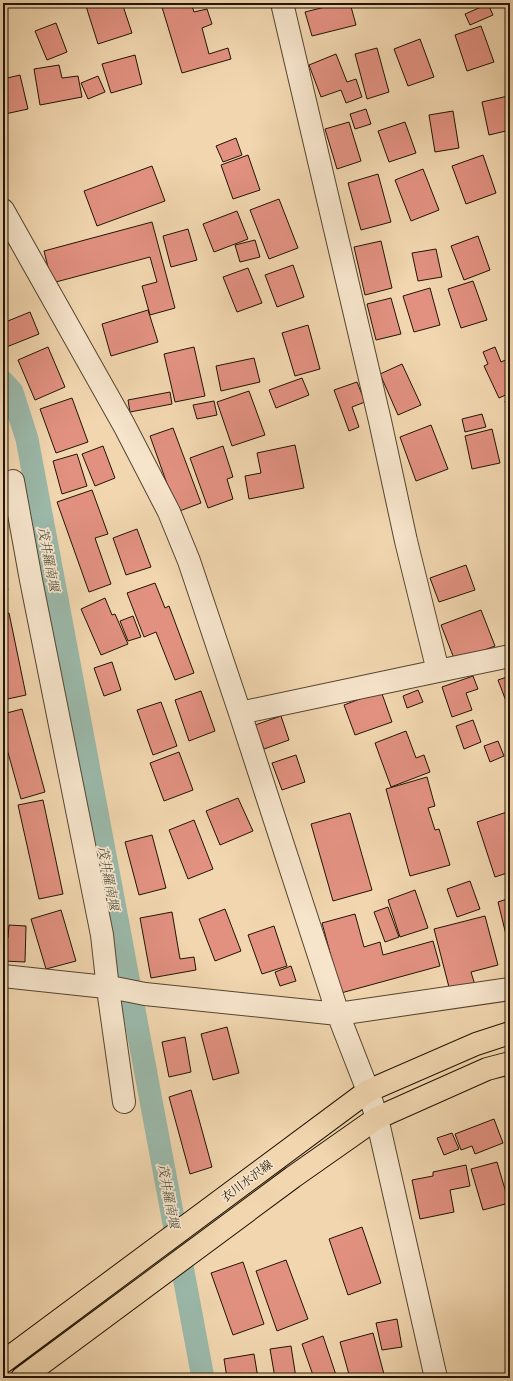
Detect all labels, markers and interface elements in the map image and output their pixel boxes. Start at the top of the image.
water label: 茂井羅南堰 [34,526,62,595]
water label: 茂井羅南堰 [94,845,122,914]
street label: 衣川水沢線 [219,1157,276,1205]
water label: 茂井羅南堰 [154,1163,182,1232]

